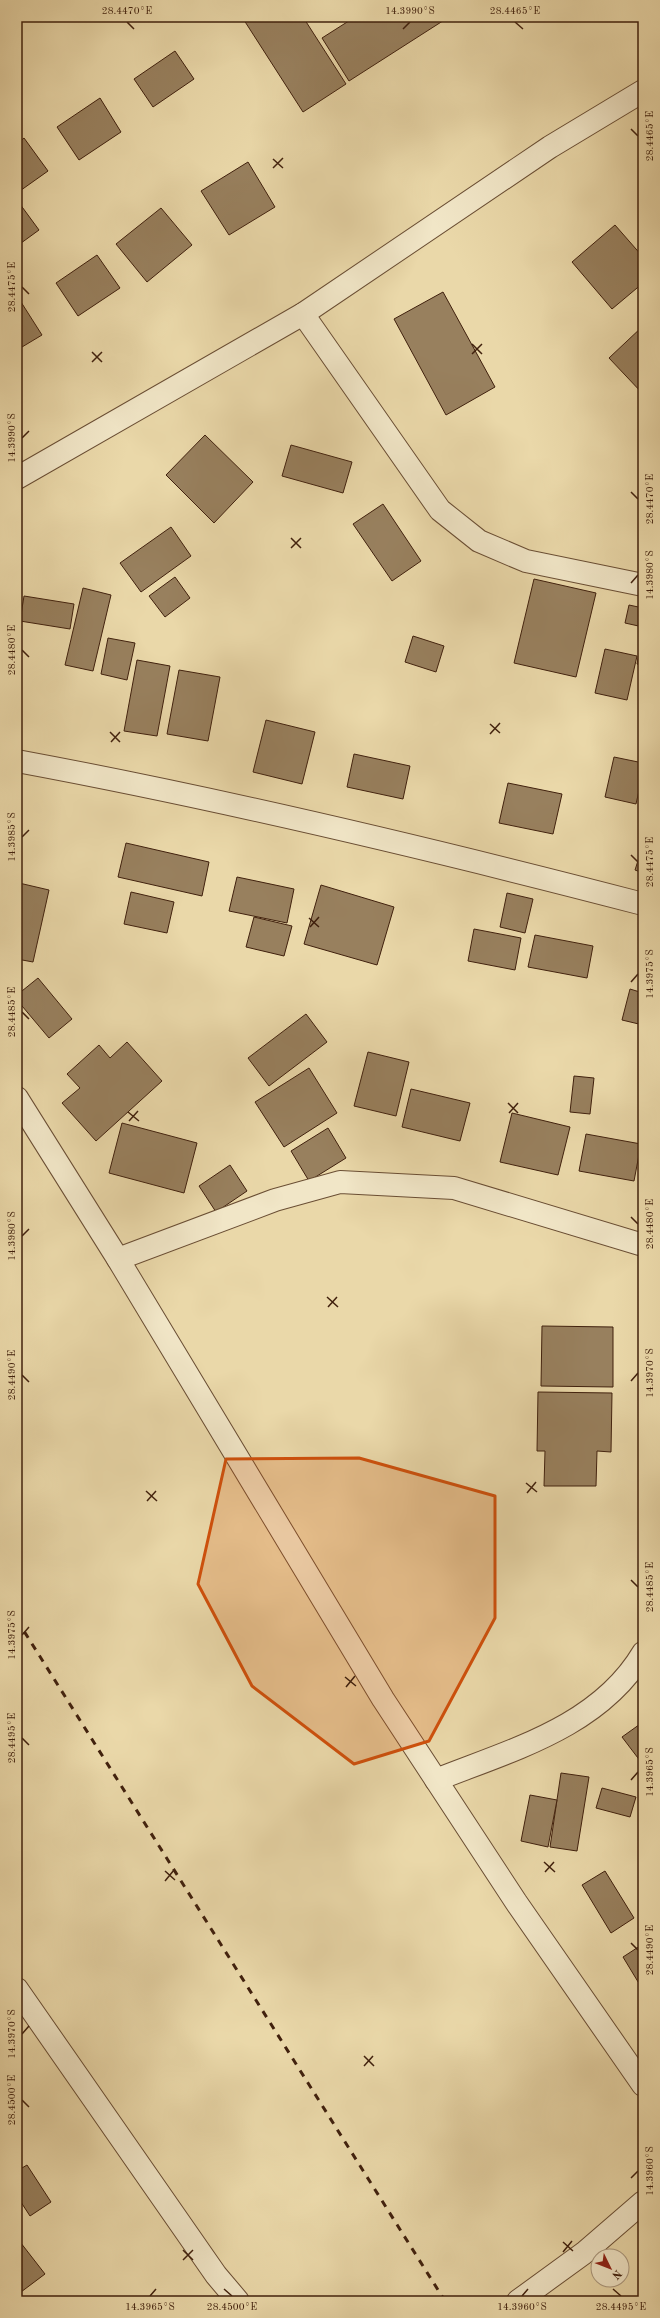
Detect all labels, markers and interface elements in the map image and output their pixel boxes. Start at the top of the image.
text: 28.4470°E [102,6,152,16]
text: 14.3990°S [385,6,435,16]
text: 28.4465°E [490,6,540,16]
text: 28.4465°E [645,111,655,161]
text: 28.4475°E [7,262,17,312]
text: 14.3990°S [7,413,17,463]
text: 28.4470°E [645,474,655,524]
text: 14.3980°S [645,550,655,600]
text: 28.4480°E [7,625,17,675]
text: 14.3985°S [7,812,17,862]
text: 28.4475°E [645,837,655,887]
text: 14.3975°S [645,949,655,999]
text: 28.4485°E [7,987,17,1037]
text: 28.4480°E [645,1199,655,1249]
text: 14.3980°S [7,1211,17,1261]
text: 14.3970°S [645,1348,655,1398]
text: 28.4490°E [7,1350,17,1400]
text: 28.4485°E [645,1562,655,1612]
text: 14.3975°S [7,1610,17,1660]
text: 28.4495°E [7,1713,17,1763]
text: 14.3965°S [645,1747,655,1797]
text: 28.4490°E [645,1925,655,1975]
text: 14.3970°S [7,2009,17,2059]
text: 28.4500°E [7,2075,17,2125]
text: 14.3960°S [645,2146,655,2196]
north arrow [590,2248,630,2288]
text: N [609,2267,623,2281]
text: 14.3965°S [125,2302,175,2312]
text: 28.4500°E [207,2302,257,2312]
text: 14.3960°S [497,2302,547,2312]
text: 28.4495°E [596,2302,646,2312]

